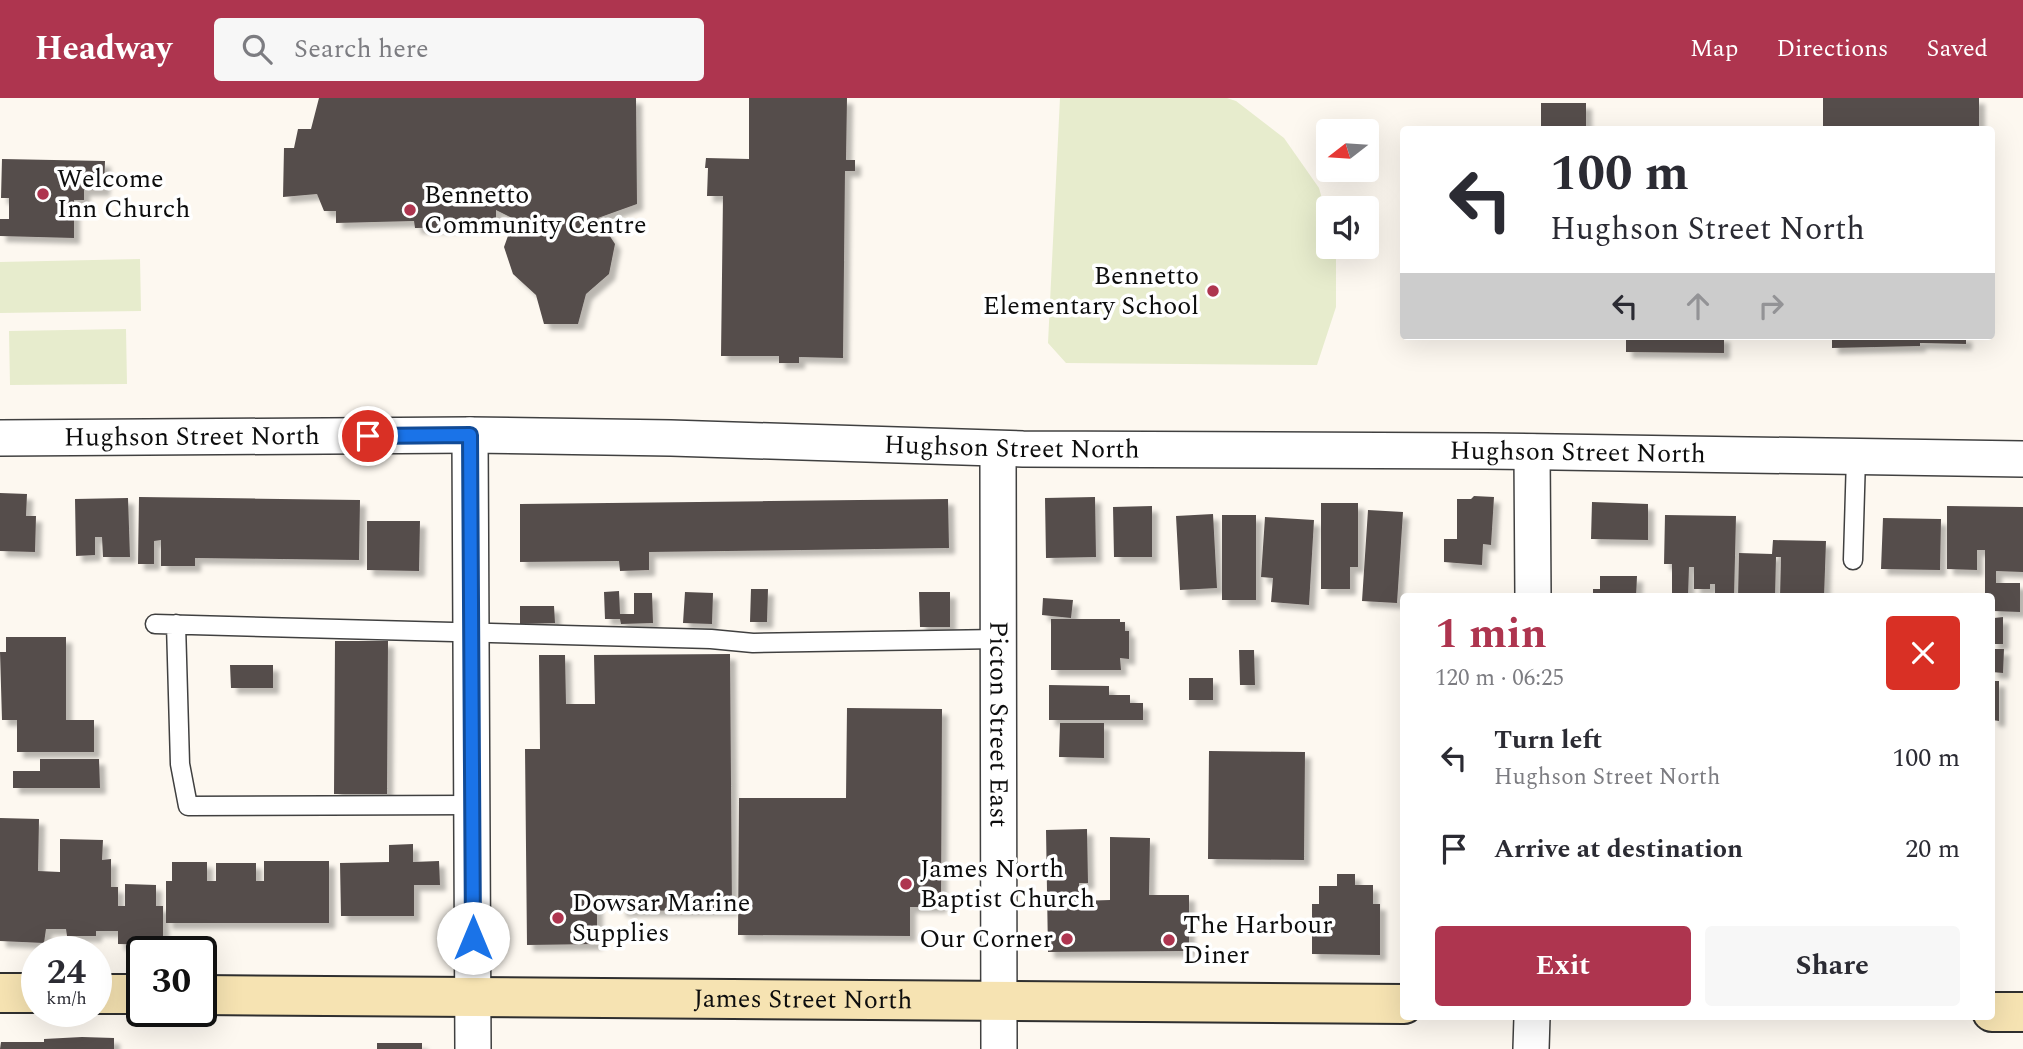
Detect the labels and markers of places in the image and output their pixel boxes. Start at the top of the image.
place label: Welcome Inn Church [57,159,190,229]
place label: Bennetto Community Centre [424,175,647,245]
marker: Welcome Inn Church [35,186,51,202]
marker: Bennetto Community Centre [402,202,418,218]
place label: Bennetto Elementary School [983,256,1199,326]
marker: Bennetto Elementary School [1205,283,1221,299]
pin [338,406,398,466]
place label: James North Baptist Church [920,849,1095,919]
marker: James North Baptist Church [898,876,914,892]
place label: Dowsar Marine Supplies [572,883,750,953]
place label: The Harbour Diner [1183,905,1332,975]
marker: Dowsar Marine Supplies [550,910,566,926]
place label: Our Corner [919,919,1053,959]
marker: Our Corner [1059,931,1075,947]
marker: The Harbour Diner [1161,932,1177,948]

